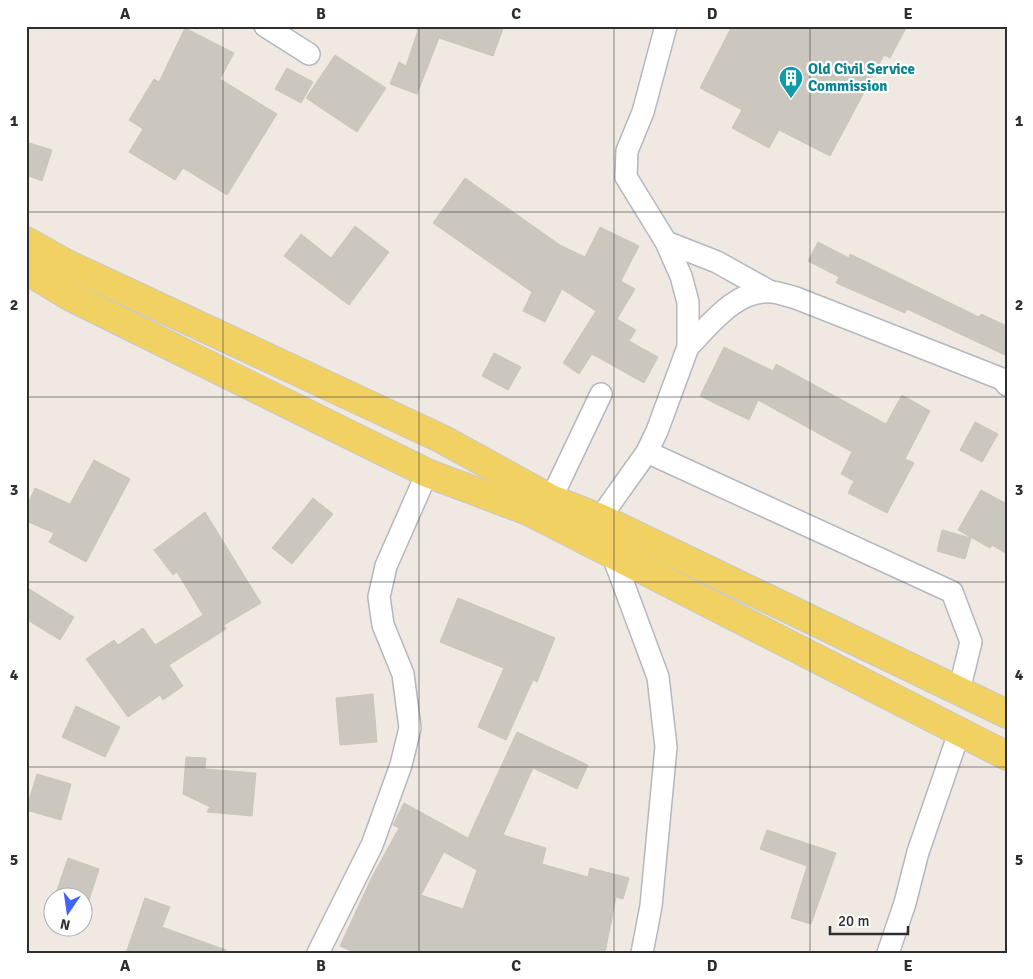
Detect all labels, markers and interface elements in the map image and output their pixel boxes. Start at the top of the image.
text: A [120,4,131,24]
text: B [316,4,326,24]
text: C [511,4,521,24]
text: D [707,4,718,24]
text: E [903,4,913,24]
place label: Old Civil Service Commission [808,60,915,95]
building icon: Old Civil Service Commission [778,65,804,99]
text: 1 [10,111,19,131]
text: 1 [1015,111,1024,131]
text: 2 [10,295,18,315]
text: 2 [1015,295,1023,315]
text: 3 [10,480,18,500]
text: 3 [1015,480,1023,500]
text: 4 [10,665,19,685]
text: 4 [1015,665,1024,685]
text: 5 [10,850,18,870]
text: 5 [1015,850,1023,870]
north arrow [42,886,92,936]
scale bar [830,904,908,936]
text: 20 m [838,912,869,930]
text: N [59,915,72,934]
text: A [120,956,131,976]
text: B [316,956,326,976]
text: C [511,956,521,976]
text: D [707,956,718,976]
text: E [903,956,913,976]

